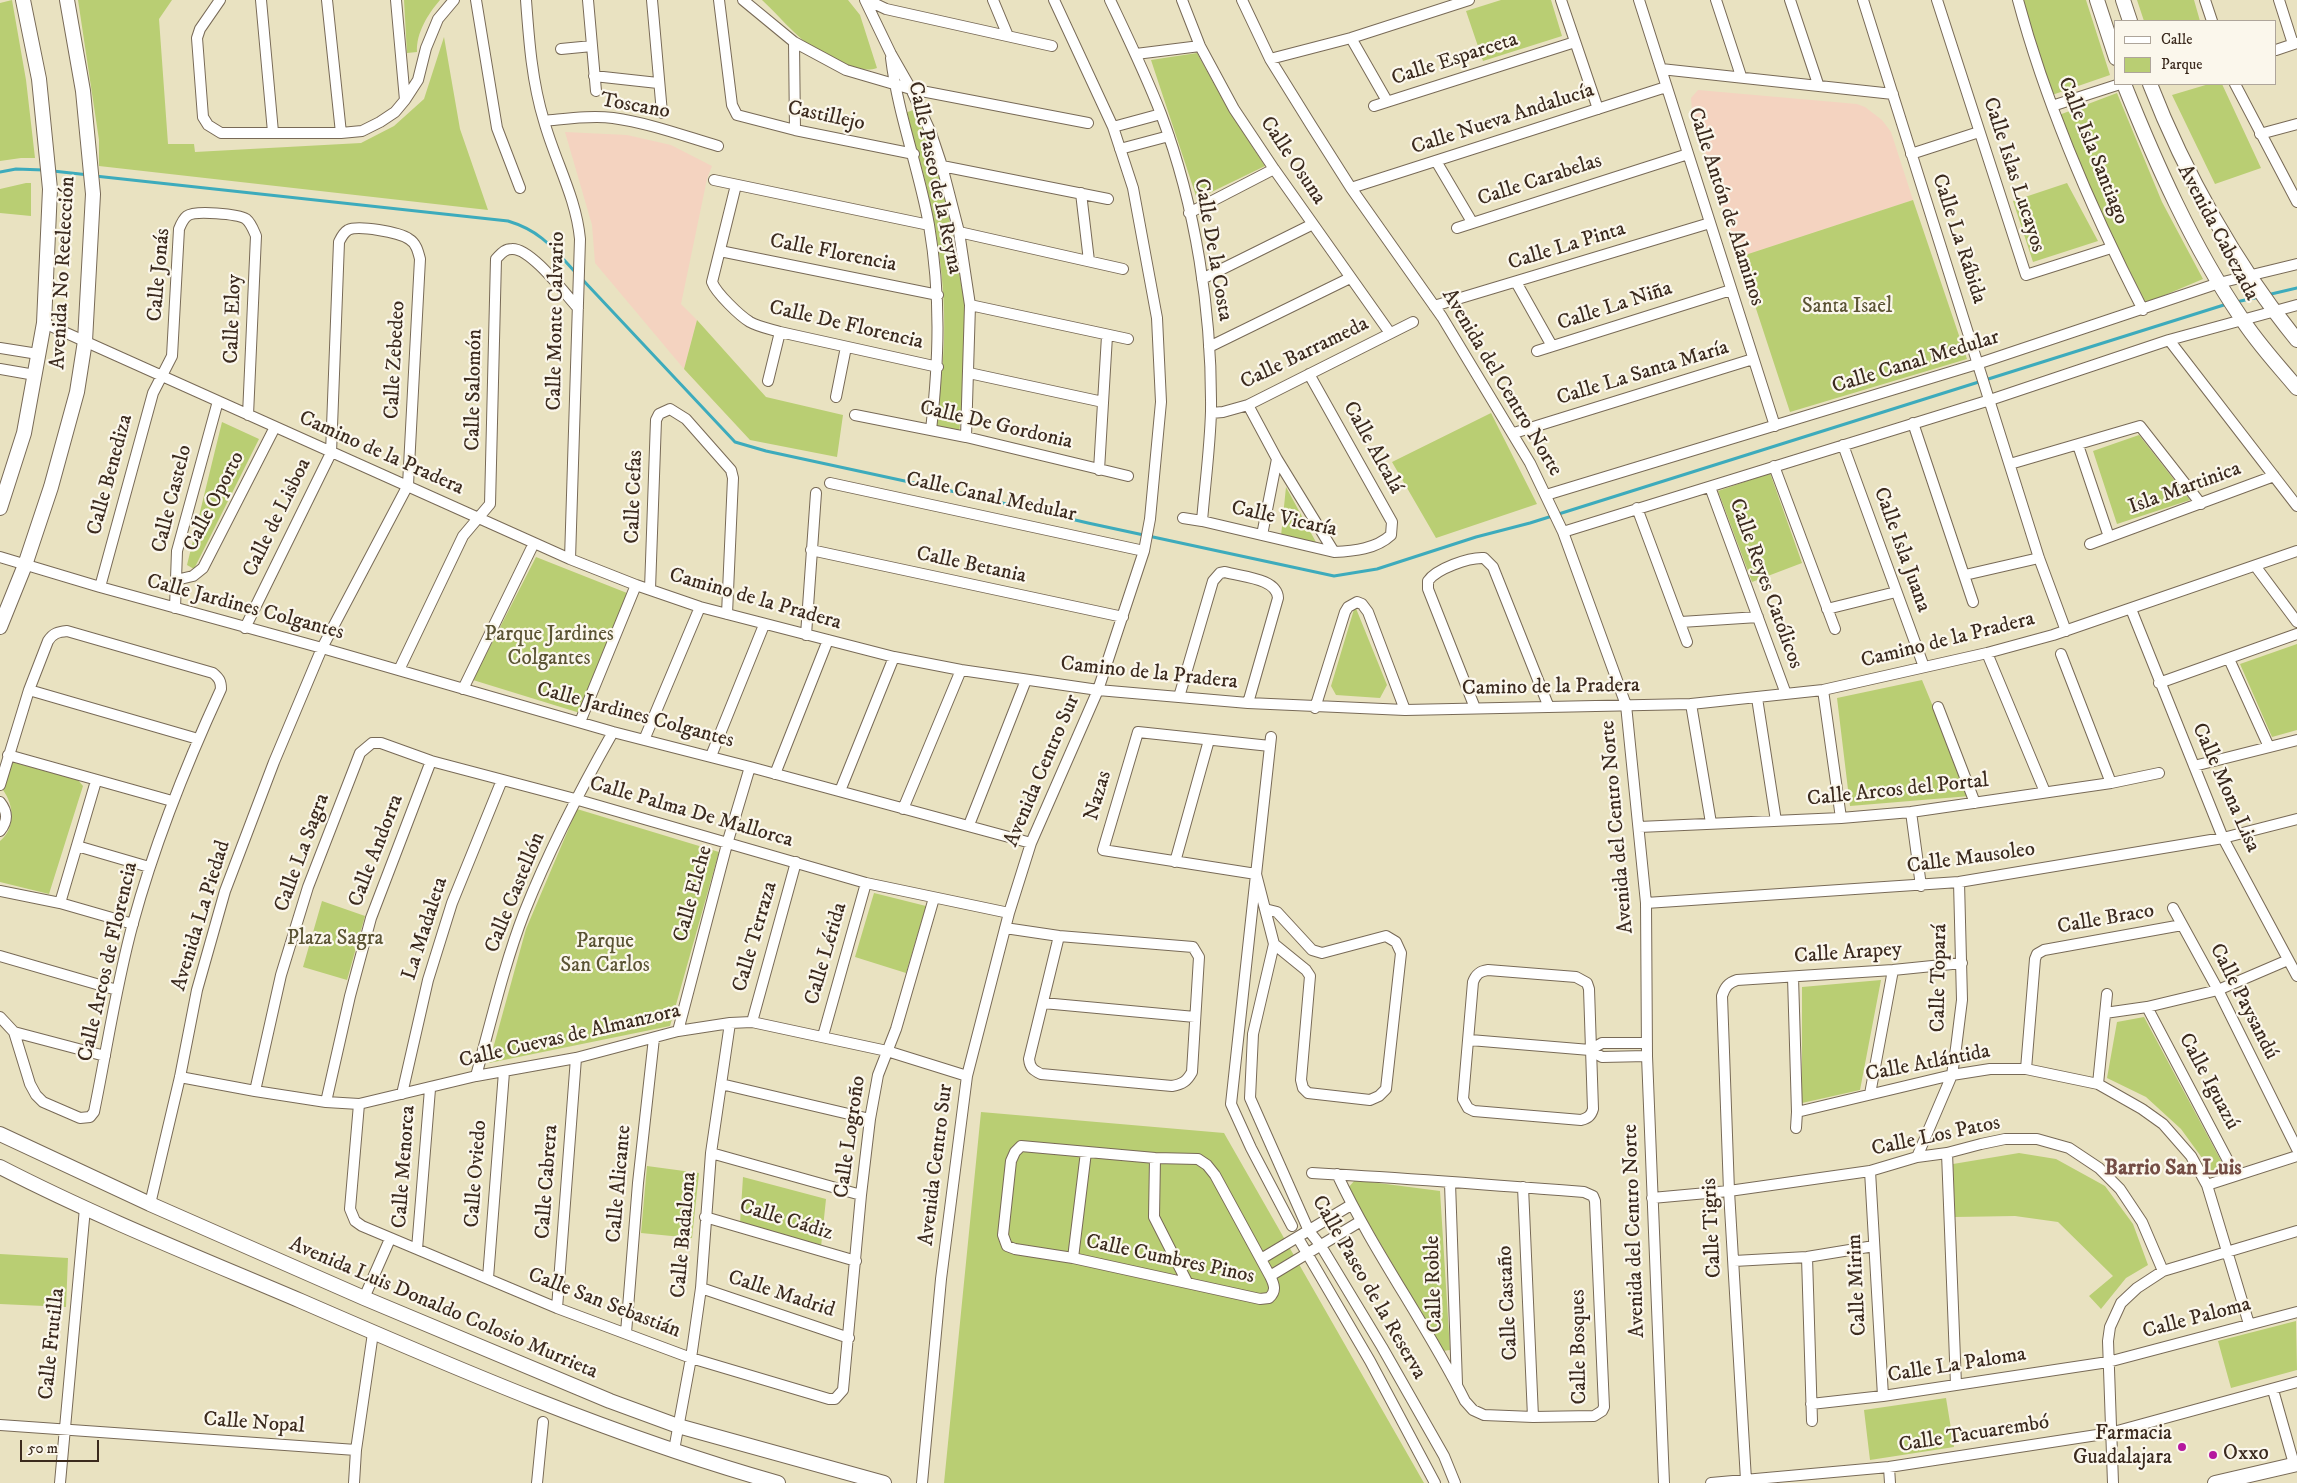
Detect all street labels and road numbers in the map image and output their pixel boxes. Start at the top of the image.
street label: Calle Esparceta [1389,28,1521,92]
street label: Calle Isla Santiago [2051,74,2133,228]
street label: Calle Nueva Andalucía [1409,79,1597,161]
street label: Calle Paseo de la Reyna [901,80,967,276]
street label: Toscano [598,89,672,125]
street label: Calle Islas Lucayos [1976,94,2050,256]
street label: Castillejo [785,97,867,137]
street label: Calle Antón de Alaminos [1681,105,1769,309]
street label: Calle Osuna [1253,112,1331,210]
street label: Calle Carabelas [1475,149,1605,213]
street label: Avenida Cabezada [2171,161,2263,305]
street label: Calle La Rábida [1925,171,1991,307]
street label: Avenida No Reelección [46,176,82,370]
street label: Calle De la Costa [1187,177,1237,323]
street label: Calle La Pinta [1505,217,1629,277]
street label: Calle Jonás [143,227,177,323]
street label: Calle Florencia [767,229,899,279]
street label: Calle Monte Calvario [543,231,571,411]
street label: Calle Eloy [220,274,248,364]
street label: Calle La Niña [1554,277,1676,337]
street label: Avenida del Centro Norte [1435,285,1567,481]
street label: Calle De Florencia [766,296,926,356]
street label: Calle Zebedeo [380,300,412,420]
street label: Calle Barrameda [1237,312,1373,396]
street label: Calle Canal Medular [1829,326,2003,400]
street label: Calle Salomón [461,329,489,451]
street label: Calle La Santa María [1554,336,1732,412]
street label: Calle De Gordonia [917,396,1075,456]
street label: Calle Alcalá [1336,398,1408,498]
street label: Camino de la Pradera [295,406,467,502]
street label: Calle Benediza [83,412,139,538]
street label: Calle Castelo [147,442,199,556]
street label: Calle Oporto [179,448,251,556]
street label: Calle Cefas [621,450,649,544]
street label: Calle de Lisboa [238,455,318,581]
street label: Isla Martinica [2125,457,2245,521]
street label: Calle Canal Medular [904,468,1078,528]
street label: Calle Isla Juana [1867,484,1935,616]
street label: Calle Reyes Católicos [1723,496,1807,672]
street label: Calle Vicaría [1229,497,1339,543]
street label: Calle Betania [914,542,1028,590]
street label: Camino de la Pradera [666,563,844,637]
street label: Calle Jardines Colgantes [144,570,346,646]
street label: Camino de la Pradera [1859,607,2037,675]
street label: Camino de la Pradera [1059,652,1239,696]
street label: Camino de la Pradera [1462,674,1640,702]
street label: Calle Jardines Colgantes [534,678,736,754]
street label: Avenida Centro Sur [1000,691,1086,851]
street label: Avenida del Centro Norte [1596,719,1640,935]
street label: Calle Mona Lisa [2185,720,2265,856]
street label: Nazas [1080,768,1118,824]
street label: Calle Arcos del Portal [1806,769,1990,813]
street label: Calle Palma De Mallorca [586,772,796,854]
street label: Calle La Sagra [270,790,336,916]
street label: Calle Andorra [344,791,410,911]
street label: Calle Castellón [480,829,552,957]
street label: Avenida La Piedad [167,838,237,994]
street label: Calle Mausoleo [1905,838,2037,880]
street label: Calle Elche [669,843,719,945]
street label: Calle Arcos de Florencia [74,860,144,1064]
street label: La Madaleta [398,874,454,984]
street label: Calle Terraza [728,879,784,995]
street label: Calle Braco [2056,899,2156,941]
street label: Calle Lérida [800,900,854,1008]
street label: Calle Topará [1926,923,1954,1033]
street label: Calle Arapey [1793,938,1903,970]
street label: Calle Paysandú [2203,940,2283,1064]
street label: Calle Cuevas de Almanzora [457,999,683,1075]
street label: Calle Iguazú [2172,1029,2244,1135]
street label: Calle Atlántida [1864,1040,1992,1088]
street label: Calle Logroño [830,1074,872,1200]
street label: Avenida Centro Sur [915,1083,959,1247]
street label: Calle Menorca [388,1105,422,1229]
street label: Calle Los Patos [1870,1111,2002,1163]
street label: Calle Oviedo [461,1119,493,1229]
street label: Calle Cabrera [531,1124,565,1240]
street label: Calle Alicante [602,1124,638,1244]
street label: Avenida del Centro Norte [1619,1124,1651,1338]
street label: Calle Badalona [667,1171,703,1299]
street label: Calle Tigris [1698,1177,1728,1279]
street label: Calle Paseo de la Reserva [1305,1192,1431,1384]
street label: Calle Cádiz [736,1195,836,1247]
street label: Calle Cumbres Pinos [1083,1230,1257,1290]
street label: Avenida Luis Donaldo Colosio Murrieta [285,1232,601,1386]
street label: Calle Mirim [1843,1233,1873,1337]
street label: Calle Roble [1421,1235,1449,1333]
street label: Calle Castaño [1493,1245,1525,1361]
street label: Calle San Sebastián [524,1263,684,1345]
street label: Calle Madrid [724,1266,838,1324]
street label: Calle Frutilla [35,1287,71,1401]
street label: Calle Bosques [1566,1289,1594,1405]
street label: Calle Paloma [2140,1292,2254,1346]
street label: Calle La Paloma [1886,1343,2028,1389]
street label: Calle Nopal [203,1408,305,1440]
street label: Calle Tacuarembó [1897,1411,2051,1459]

